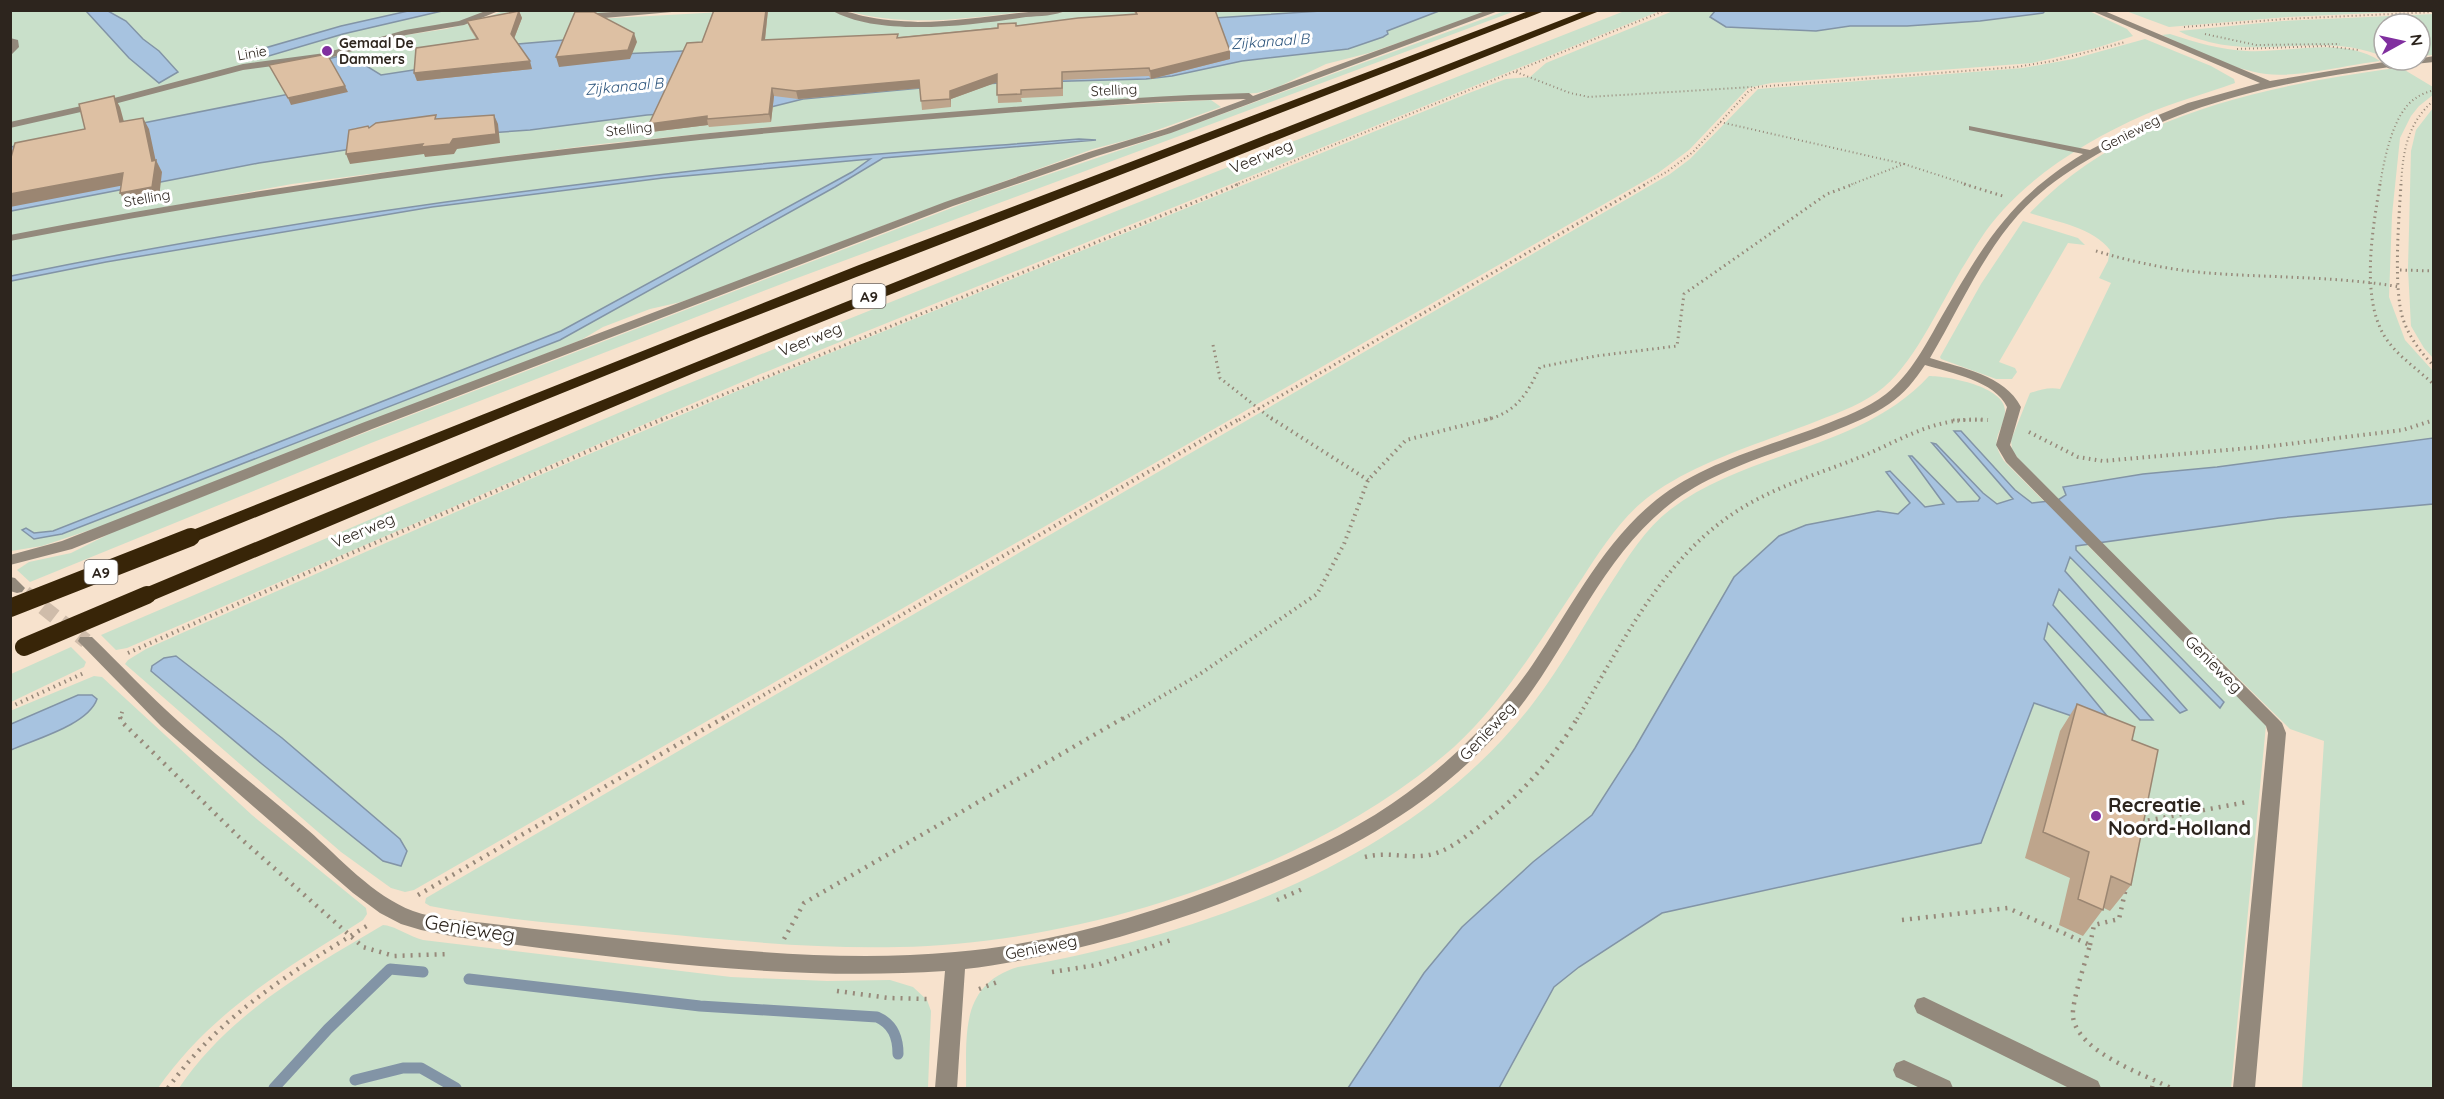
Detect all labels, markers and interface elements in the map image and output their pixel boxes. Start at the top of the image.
north arrow [2372,12,2432,72]
water label: Zijkanaal B [1230,29,1311,53]
text: N [2406,33,2428,47]
place label: Gemaal De Dammers [339,34,414,68]
street label: Linie [236,42,268,64]
marker: Gemaal De Dammers [320,44,334,58]
water label: Zijkanaal B [584,73,665,99]
street label: Stelling [1090,80,1138,100]
street label: Genieweg [2098,111,2162,155]
street label: Stelling [605,118,653,140]
street label: Veerweg [1227,134,1295,178]
street label: Stelling [122,185,172,211]
road number: A9 [852,284,886,308]
street label: Veerweg [776,317,844,361]
street label: Veerweg [329,508,397,552]
road number: A9 [84,560,118,584]
street label: Genieweg [2181,631,2247,697]
street label: Genieweg [1455,698,1519,764]
place label: Recreatie Noord-Holland [2108,792,2251,840]
marker: Recreatie Noord-Holland [2089,809,2103,823]
street label: Genieweg [423,909,517,947]
street label: Genieweg [1003,930,1079,964]

